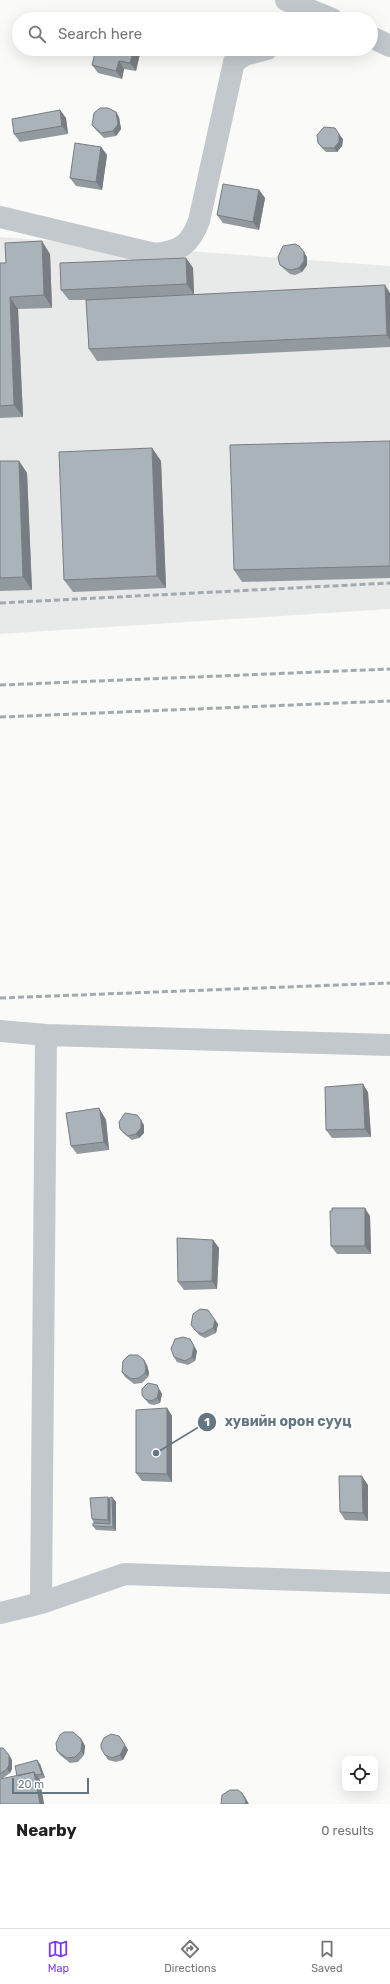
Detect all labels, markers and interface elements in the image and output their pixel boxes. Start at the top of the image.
search box [12,12,378,56]
icon: search [26,23,48,45]
text: Search here [58,25,142,43]
callout: хувийн орон сууц [197,1409,359,1435]
text: хувийн орон сууц [225,1413,351,1430]
text: 1 [204,1415,210,1429]
map controls [342,1756,378,1792]
button: locate [342,1756,378,1792]
scale bar [12,1776,89,1795]
text: 20 m [18,1778,44,1791]
text: Nearby [16,1820,77,1840]
text: 0 results [321,1823,374,1838]
tab: Map [47,1938,69,1975]
tab: Directions [164,1938,216,1975]
tab: Saved [311,1938,343,1975]

